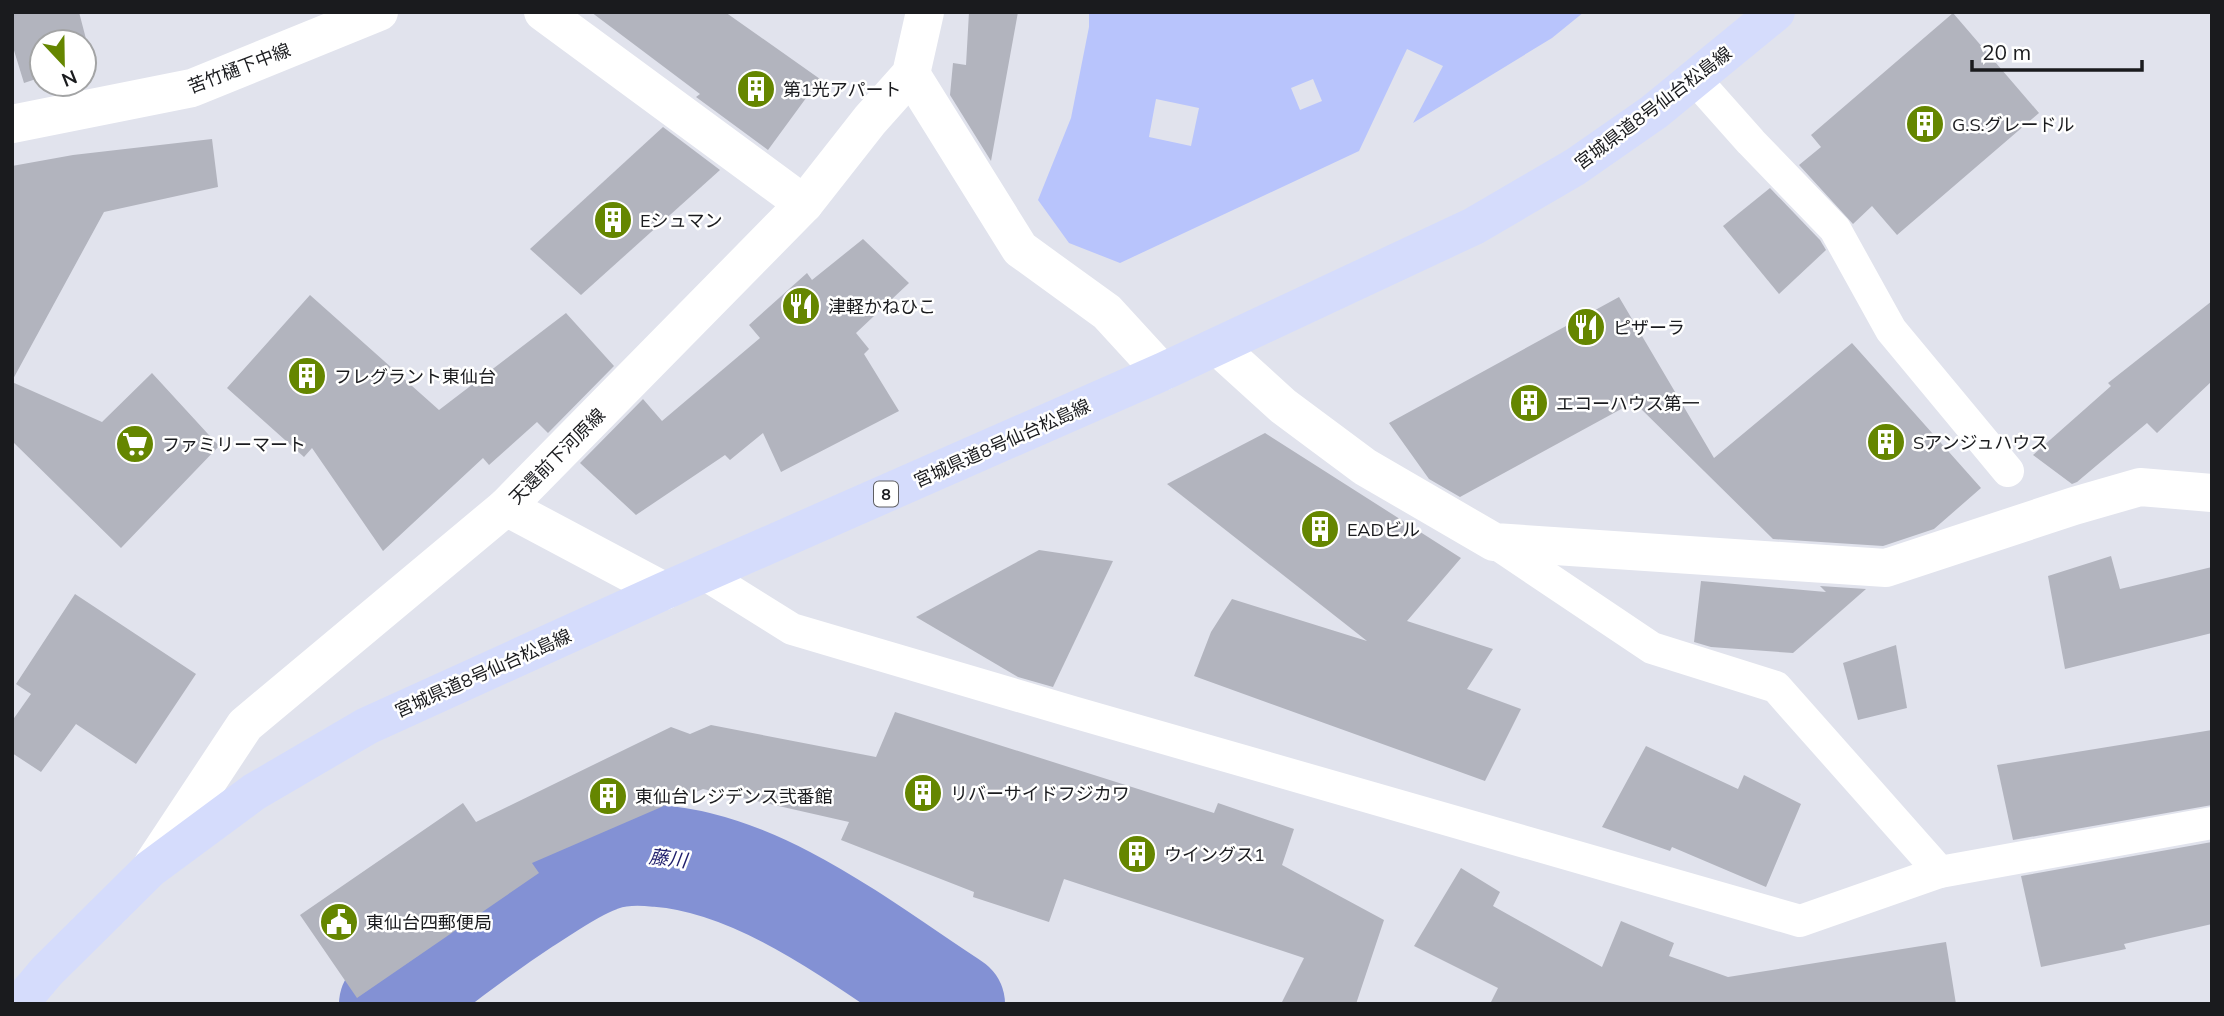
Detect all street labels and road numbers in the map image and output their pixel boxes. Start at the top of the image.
street label: 苦竹樋下中線 [184,38,294,98]
street label: 宮城県道8号仙台松島線 [1570,41,1736,175]
street label: 宮城県道8号仙台松島線 [910,394,1094,492]
street label: 天還前下河原線 [504,403,610,509]
road number: 8 [874,481,898,506]
street label: 宮城県道8号仙台松島線 [391,624,575,722]

